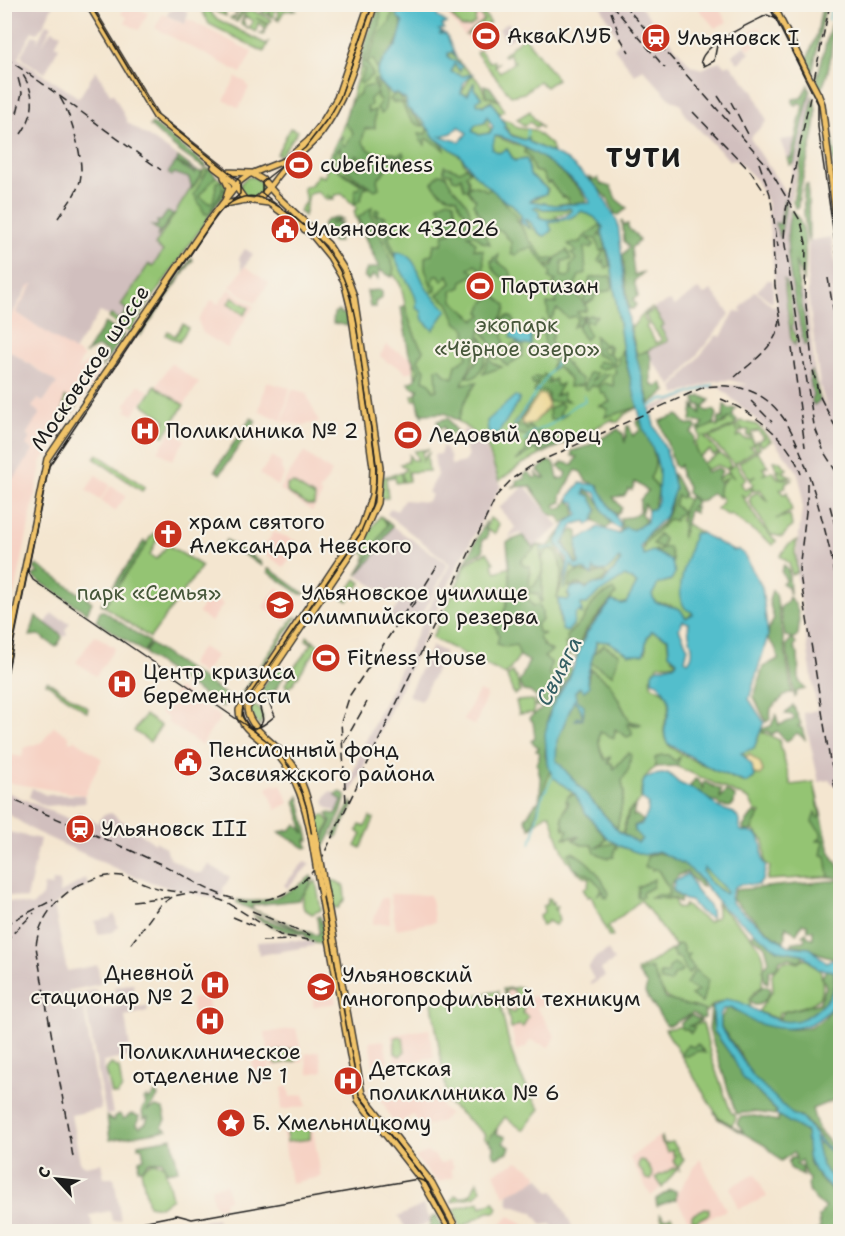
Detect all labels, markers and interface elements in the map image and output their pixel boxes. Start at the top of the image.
sports icon: АкваКЛУБ [470,20,502,52]
place label: АкваКЛУБ [507,22,612,50]
station icon: Ульяновск I [640,22,672,54]
place label: Ульяновск I [677,24,799,52]
district label: ТУТИ [606,139,682,176]
sports icon: cubefitness [283,149,315,181]
place label: cubefitness [320,151,433,179]
public building icon: Ульяновск 432026 [269,213,301,245]
place label: Ульяновск 432026 [306,215,499,243]
sports icon: Партизан [464,270,496,302]
place label: Партизан [501,272,599,300]
street label: Московское шоссе [24,280,156,456]
park label: экопарк «Чёрное озеро» [434,311,600,363]
hospital icon: Поликлиника № 2 [129,415,161,447]
place label: Поликлиника № 2 [166,417,359,445]
sports icon: Ледовый дворец [392,419,424,451]
place label: Ледовый дворец [429,421,601,449]
place label: храм святого Александра Невского [189,508,412,560]
church icon: храм святого Александра Невского [152,518,184,550]
park label: парк «Семья» [77,579,221,607]
place label: Ульяновское училище олимпийского резерва [301,579,538,631]
school or university icon: Ульяновское училище олимпийского резерва [264,589,296,621]
water label: Свияга [529,631,589,711]
sports icon: Fitness House [310,642,342,674]
place label: Fitness House [347,644,487,672]
place label: Центр кризиса беременности [143,658,295,710]
hospital icon: Центр кризиса беременности [106,668,138,700]
place label: Пенсионный фонд Засвияжского района [209,736,435,788]
public building icon: Пенсионный фонд Засвияжского района [172,746,204,778]
station icon: Ульяновск III [64,813,96,845]
place label: Ульяновск III [101,815,247,843]
place label: Дневной стационар № 2 [30,959,194,1011]
place label: Ульяновский многопрофильный техникум [342,961,640,1013]
hospital icon: Дневной стационар № 2 [199,969,231,1001]
school or university icon: Ульяновский многопрофильный техникум [305,971,337,1003]
hospital icon: Поликлиническое отделение № 1 [194,1005,226,1037]
place label: Поликлиническое отделение № 1 [119,1038,301,1090]
place label: Детская поликлиника № 6 [369,1055,560,1107]
hospital icon: Детская поликлиника № 6 [332,1065,364,1097]
place icon: Б. Хмельницкому [215,1107,247,1139]
place label: Б. Хмельницкому [252,1109,431,1137]
north arrow [27,1149,87,1209]
text: С [32,1163,56,1182]

